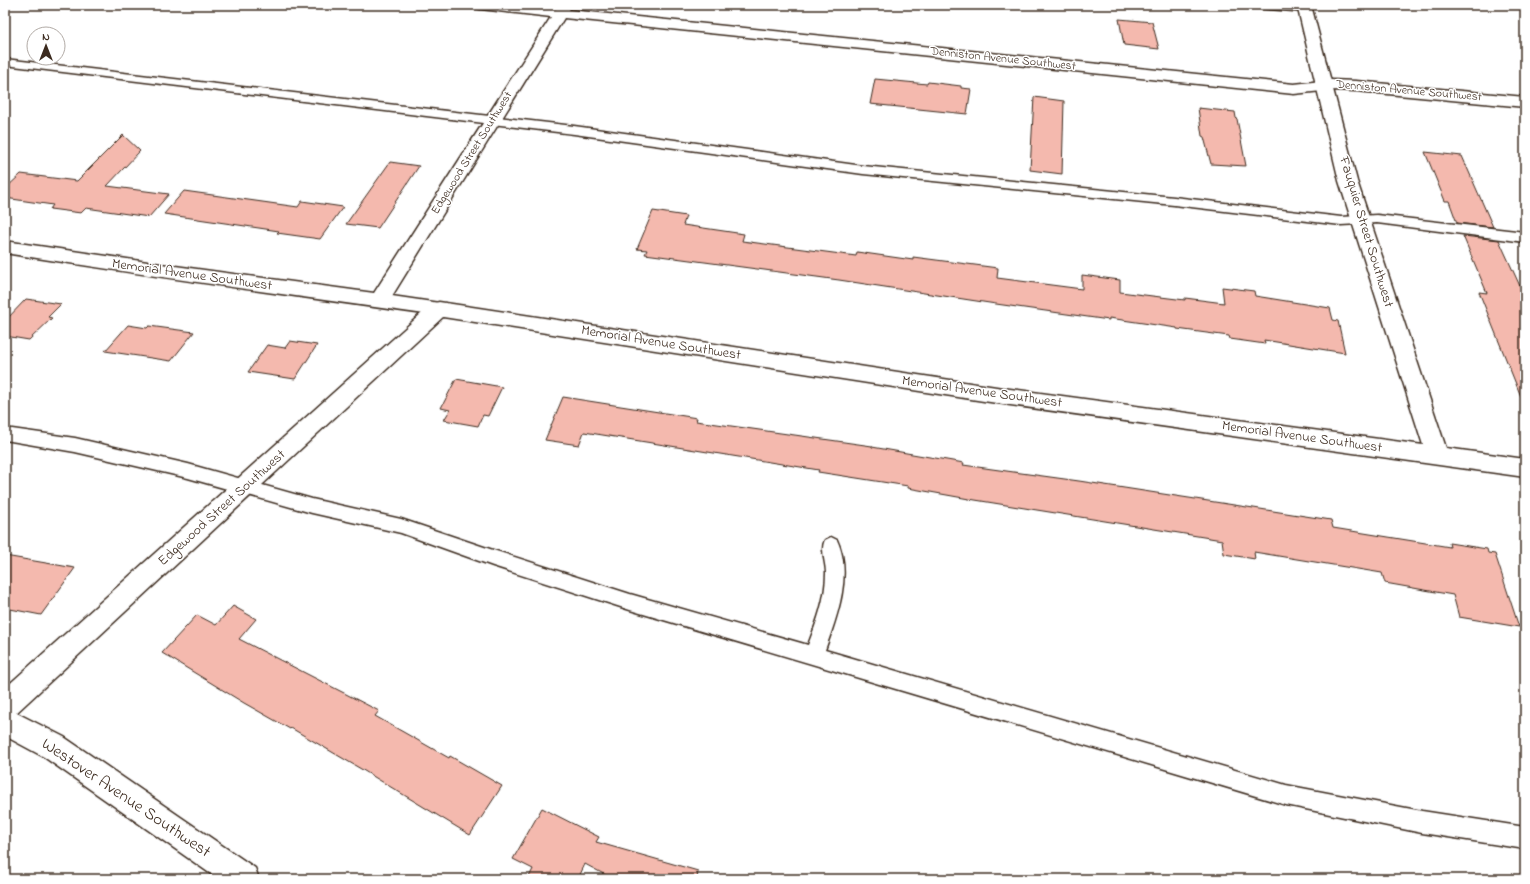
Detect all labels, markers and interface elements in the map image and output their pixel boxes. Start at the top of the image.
north arrow [26,26,66,66]
text: N [42,29,50,45]
street label: Denniston Avenue Southwest [928,42,1077,76]
street label: Denniston Avenue Southwest [1334,76,1483,106]
street label: Edgewood Street Southwest [427,88,518,218]
street label: Fauquier Street Southwest [1333,153,1399,310]
street label: Memorial Avenue Southwest [111,253,274,297]
street label: Memorial Avenue Southwest [580,320,743,366]
street label: Memorial Avenue Southwest [901,370,1064,414]
street label: Memorial Avenue Southwest [1221,415,1384,459]
street label: Edgewood Street Southwest [153,445,291,572]
street label: Westover Avenue Southwest [36,732,216,864]

